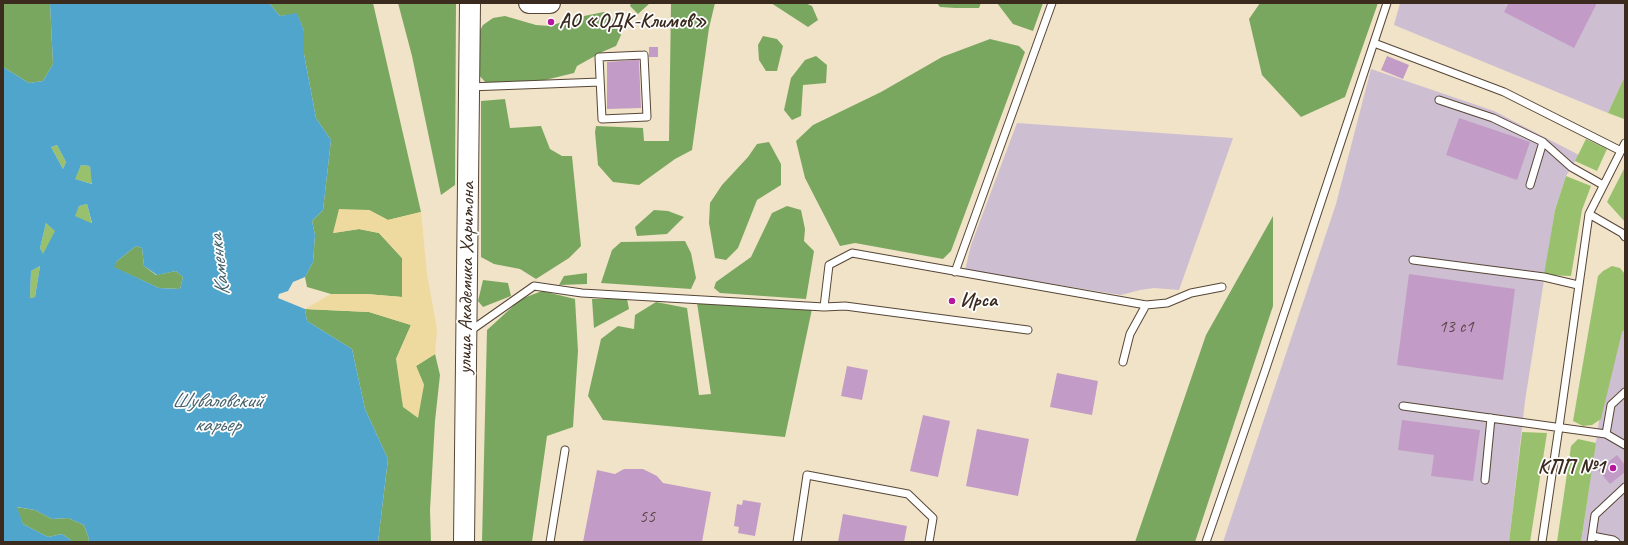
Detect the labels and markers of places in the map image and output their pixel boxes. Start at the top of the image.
place label: АО «ОДК-Климов» [559,10,707,34]
marker: АО «ОДК-Климов» [546,17,556,27]
place label: Ирса [960,289,997,313]
marker: Ирса [947,296,957,306]
place label: КПП №1 [1538,456,1605,480]
marker: КПП №1 [1608,463,1618,473]

